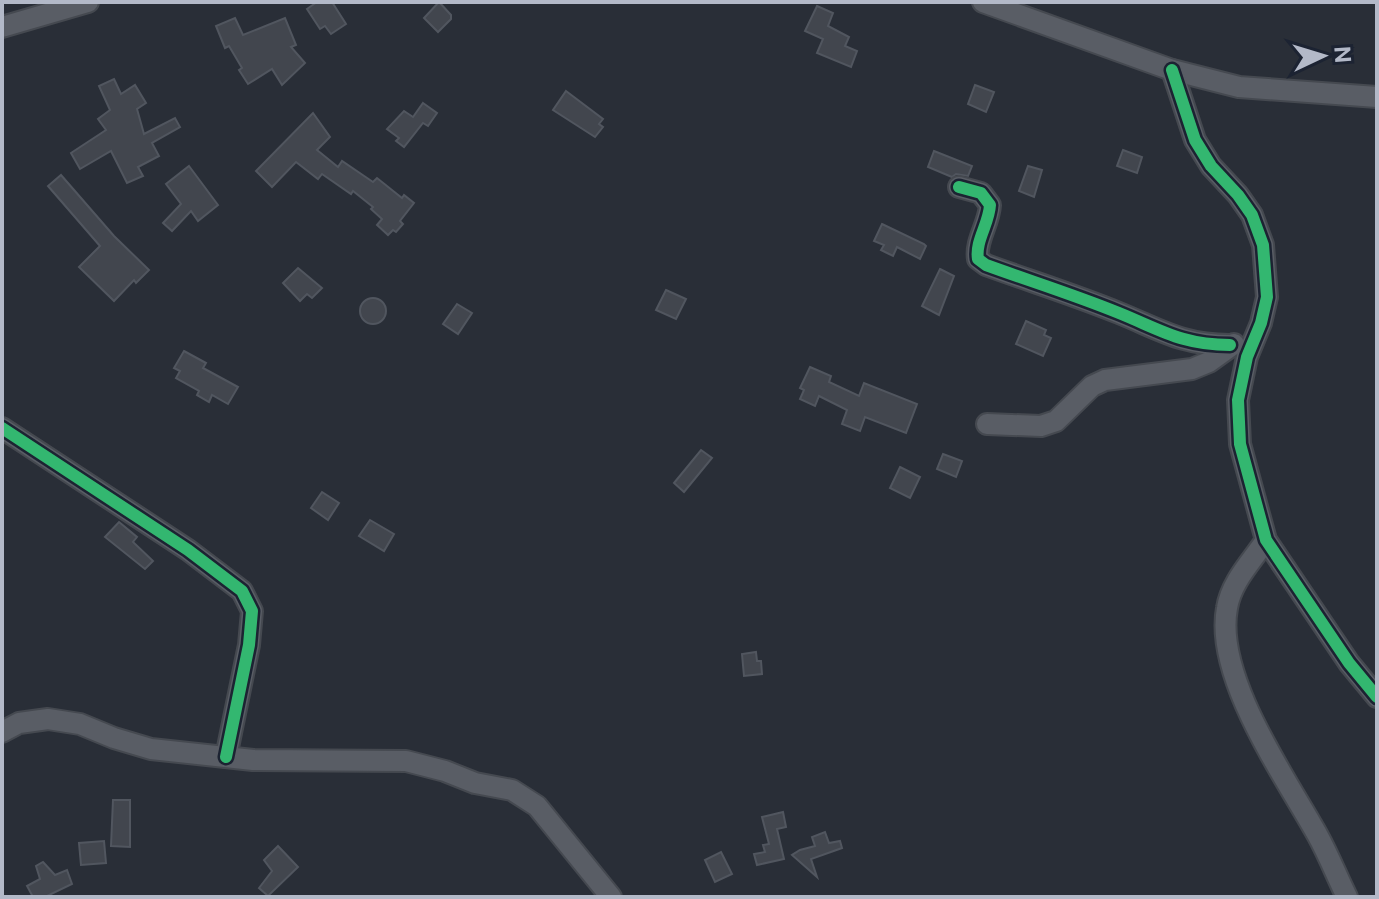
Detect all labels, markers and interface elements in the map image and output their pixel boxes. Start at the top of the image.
north arrow [1283,16,1363,96]
text: N [1329,45,1357,64]

